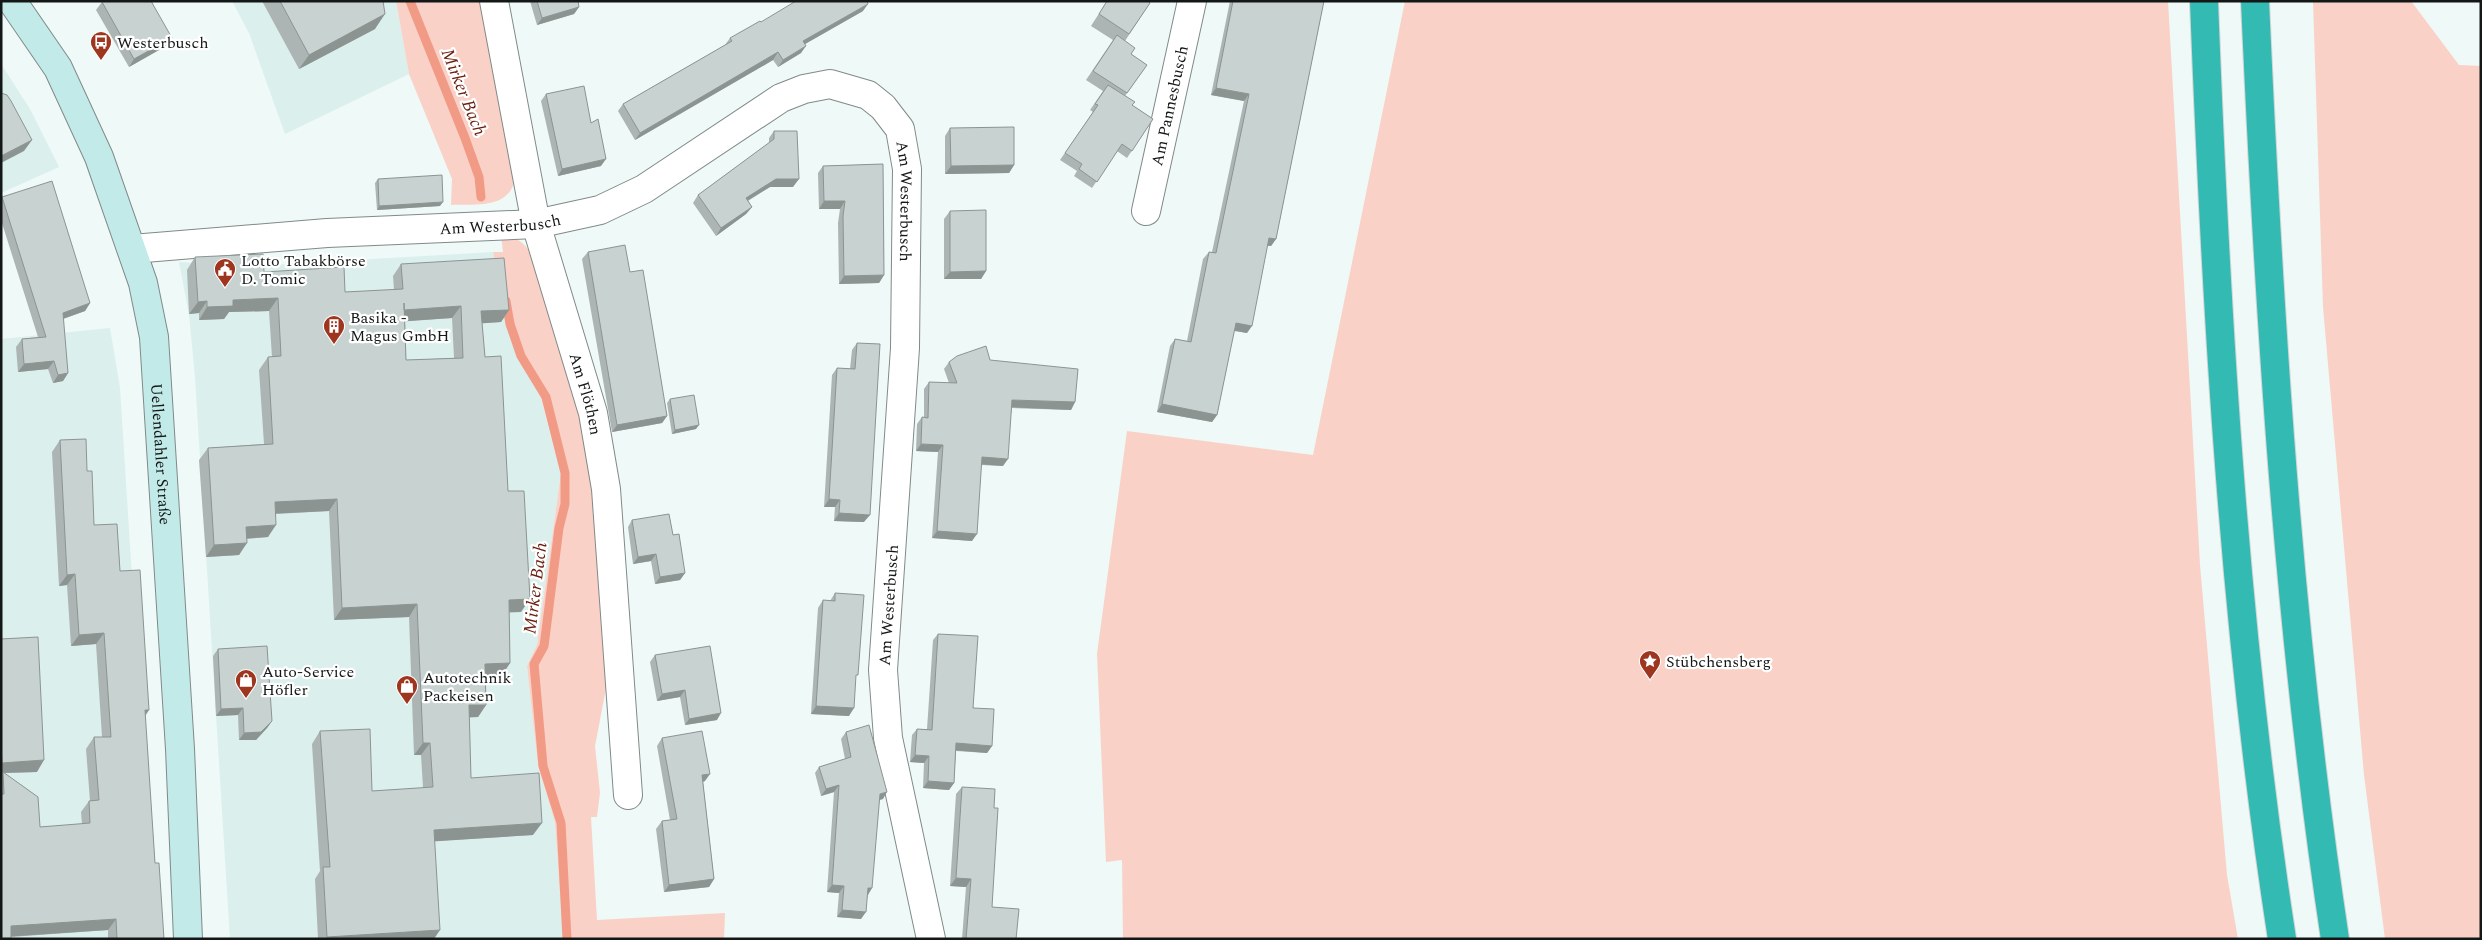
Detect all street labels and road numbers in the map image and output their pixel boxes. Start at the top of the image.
street label: Am Pannesbusch [1145,43,1195,168]
street label: Am Westerbusch [889,139,918,262]
street label: Am Westerbusch [439,208,563,241]
street label: Am Flöthen [562,350,608,437]
street label: Uellendahler Straße [144,382,177,526]
street label: Am Westerbusch [873,544,905,666]

